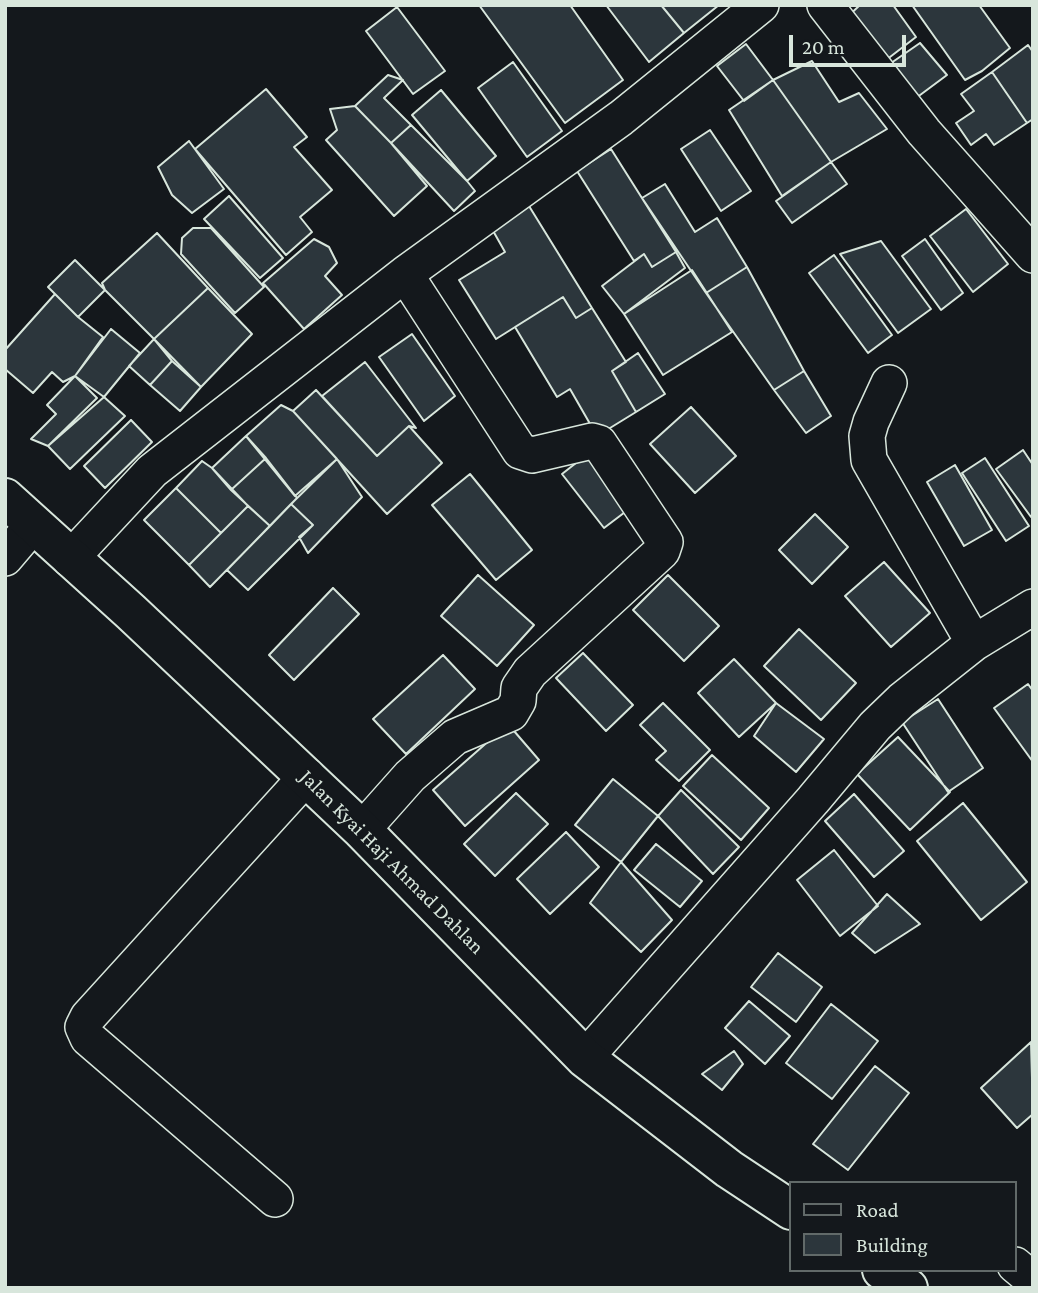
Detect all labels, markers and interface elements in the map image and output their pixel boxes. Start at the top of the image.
scale bar [793,21,910,65]
text: 20 m [802,35,845,59]
street label: Jalan Kyai Haji Ahmad Dahlan [294,764,490,960]
legend [790,1181,1017,1272]
text: Road [856,1198,899,1222]
text: Building [856,1233,928,1257]

